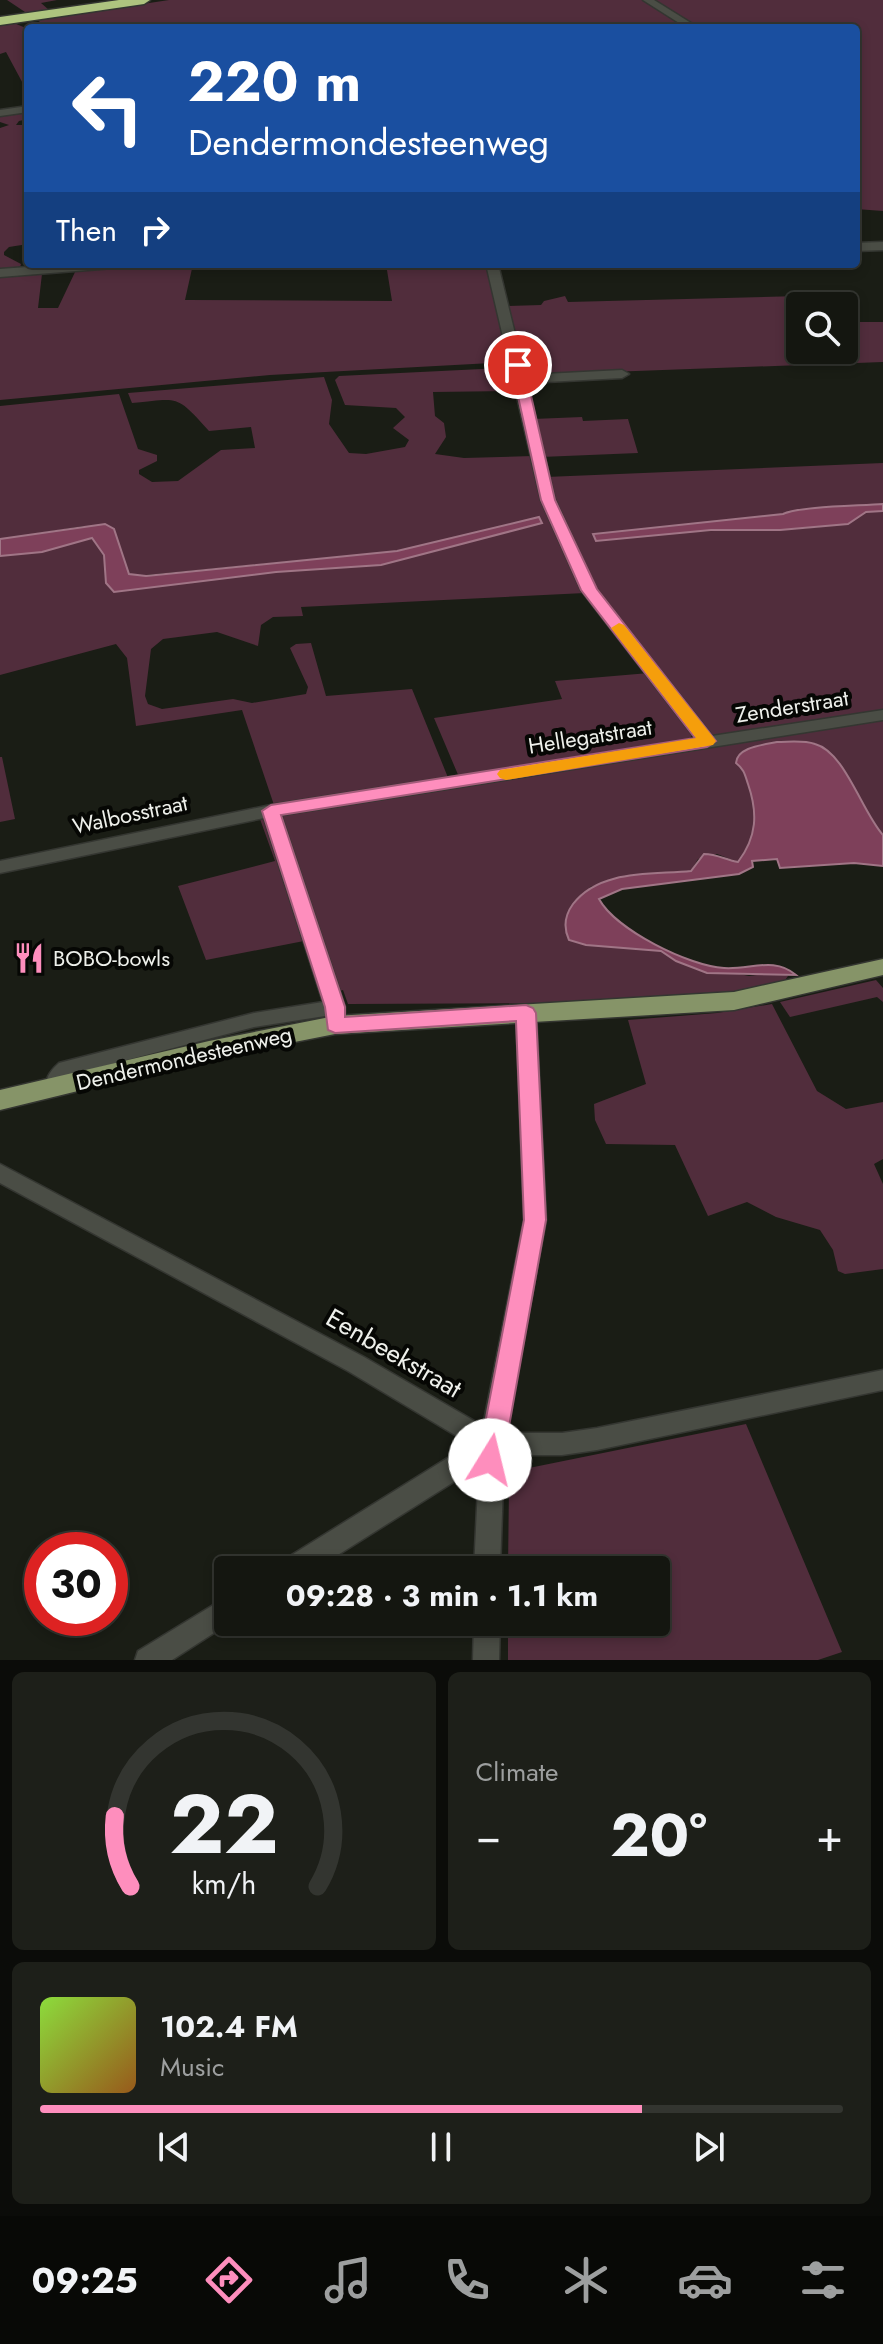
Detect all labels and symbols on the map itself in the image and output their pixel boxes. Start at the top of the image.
pin [484,331,552,399]
street label: Zenderstraat [733,681,851,731]
street label: Hellegatstraat [526,710,655,762]
street label: Walbosstraat [70,786,191,842]
restaurant icon: BOBO-bowls [12,941,46,975]
place label: BOBO-bowls [53,942,170,974]
street label: Dendermondesteenweg [73,1018,295,1098]
street label: Eenbeekstraat [319,1299,470,1408]
position arrow [448,1418,532,1502]
speed limit sign: 30 [24,1532,128,1636]

